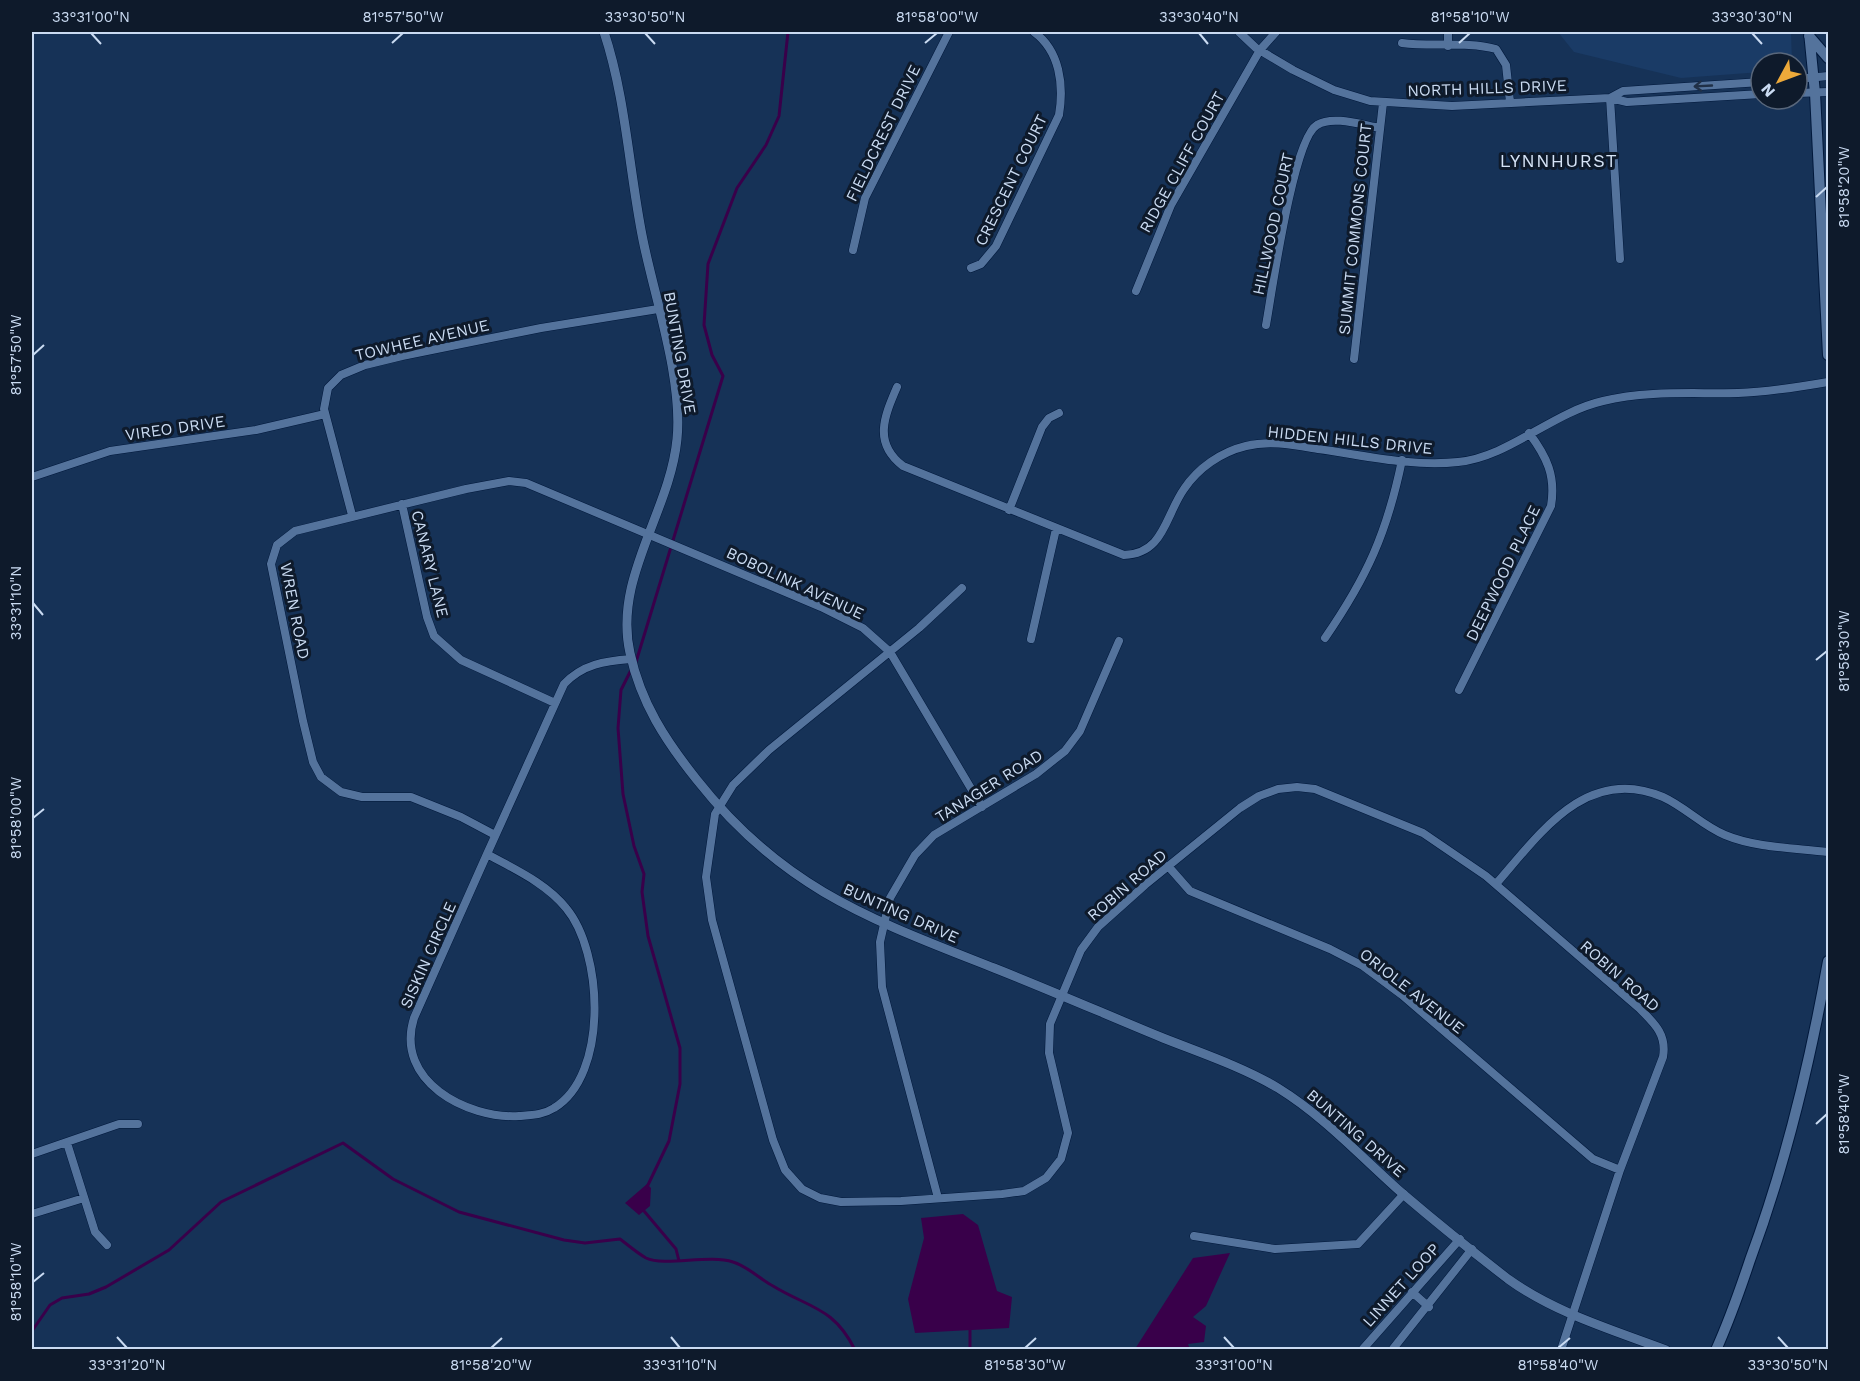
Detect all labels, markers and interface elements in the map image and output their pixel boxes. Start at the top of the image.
text: 33°31'00"N [52,8,130,26]
text: 81°57'50"W [362,8,444,26]
text: 33°30'50"N [604,8,686,26]
text: 81°58'00"W [896,8,978,26]
text: 33°30'40"N [1159,8,1239,26]
text: 81°58'10"W [1430,8,1510,26]
text: 33°30'30"N [1711,8,1793,26]
north arrow [1749,51,1809,111]
street label: FIELDCREST DRIVE [842,62,924,204]
street label: NORTH HILLS DRIVE [1407,76,1567,100]
text: N [1757,80,1779,101]
one-way arrow [1693,81,1713,92]
street label: RIDGE CLIFF COURT [1135,88,1229,236]
street label: CRESCENT COURT [971,111,1051,249]
street label: SUMMIT COMMONS COURT [1334,122,1376,336]
text: 81°58'20"W [1835,146,1853,228]
district label: LYNNHURST [1500,150,1618,171]
street label: HILLWOOD COURT [1249,151,1297,297]
street label: BUNTING DRIVE [660,290,700,416]
text: 81°57'50"W [7,314,25,396]
street label: TOWHEE AVENUE [353,315,491,365]
street label: VIREO DRIVE [124,412,226,444]
street label: HIDDEN HILLS DRIVE [1267,422,1433,458]
street label: DEEPWOOD PLACE [1462,502,1544,644]
street label: CANARY LANE [407,508,453,620]
street label: BOBOLINK AVENUE [723,543,867,623]
street label: WREN ROAD [276,561,314,661]
text: 33°31'10"N [7,566,25,640]
text: 81°58'30"W [1835,610,1853,692]
street label: TANAGER ROAD [932,745,1046,827]
text: 81°58'00"W [7,777,25,859]
street label: ROBIN ROAD [1083,845,1171,925]
street label: BUNTING DRIVE [840,879,962,947]
street label: SISKIN CIRCLE [396,899,460,1011]
street label: ROBIN ROAD [1576,936,1664,1016]
street label: ORIOLE AVENUE [1356,944,1468,1038]
text: 81°58'40"W [1835,1073,1853,1155]
street label: BUNTING DRIVE [1303,1085,1409,1181]
street label: LINNET LOOP [1359,1239,1444,1331]
text: 81°58'10"W [7,1242,25,1322]
text: 33°31'20"N [88,1356,166,1374]
text: 81°58'20"W [450,1356,532,1374]
text: 33°31'10"N [643,1356,717,1374]
text: 81°58'30"W [984,1356,1066,1374]
text: 33°31'00"N [1195,1356,1273,1374]
text: 81°58'40"W [1517,1356,1599,1374]
text: 33°30'50"N [1747,1356,1829,1374]

